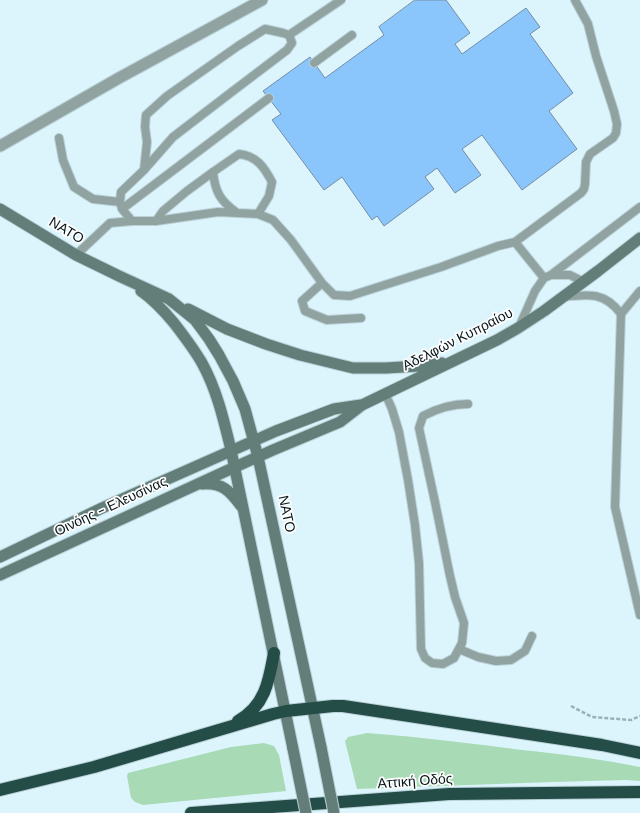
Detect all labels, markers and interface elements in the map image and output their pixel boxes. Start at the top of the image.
street label: ΝΑΤΟ [46,214,86,248]
street label: Αδελφών Κυπραίου [400,305,516,375]
street label: Οινόης - Ελευσίνας [52,474,170,540]
street label: ΝΑΤΟ [274,494,298,534]
street label: Αττική Οδός [377,771,453,793]

